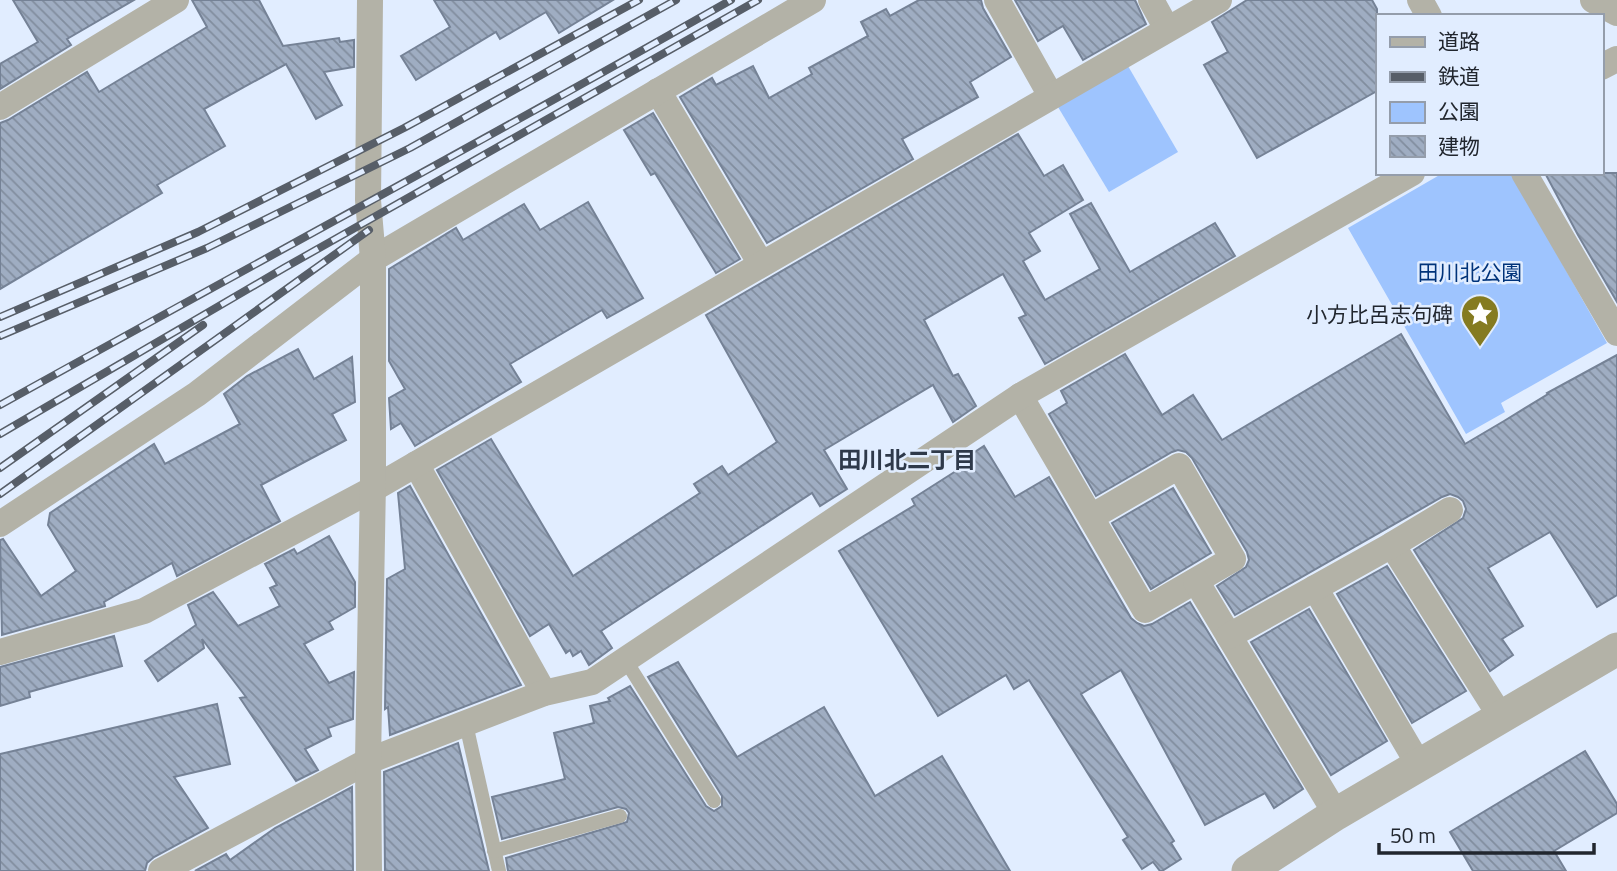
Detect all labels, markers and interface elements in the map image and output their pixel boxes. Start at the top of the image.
legend [1376,14,1603,175]
text: 道路 [1438,25,1480,57]
text: 鉄道 [1438,60,1480,92]
text: 公園 [1438,95,1480,127]
text: 建物 [1438,130,1480,162]
park label: 田川北公園 [1418,256,1523,288]
place icon: 小方比呂志句碑 [1459,293,1501,348]
place label: 小方比呂志句碑 [1306,298,1453,330]
district label: 田川北二丁目 [838,442,976,477]
scale bar [1379,812,1594,856]
text: 50 m [1390,819,1436,851]

